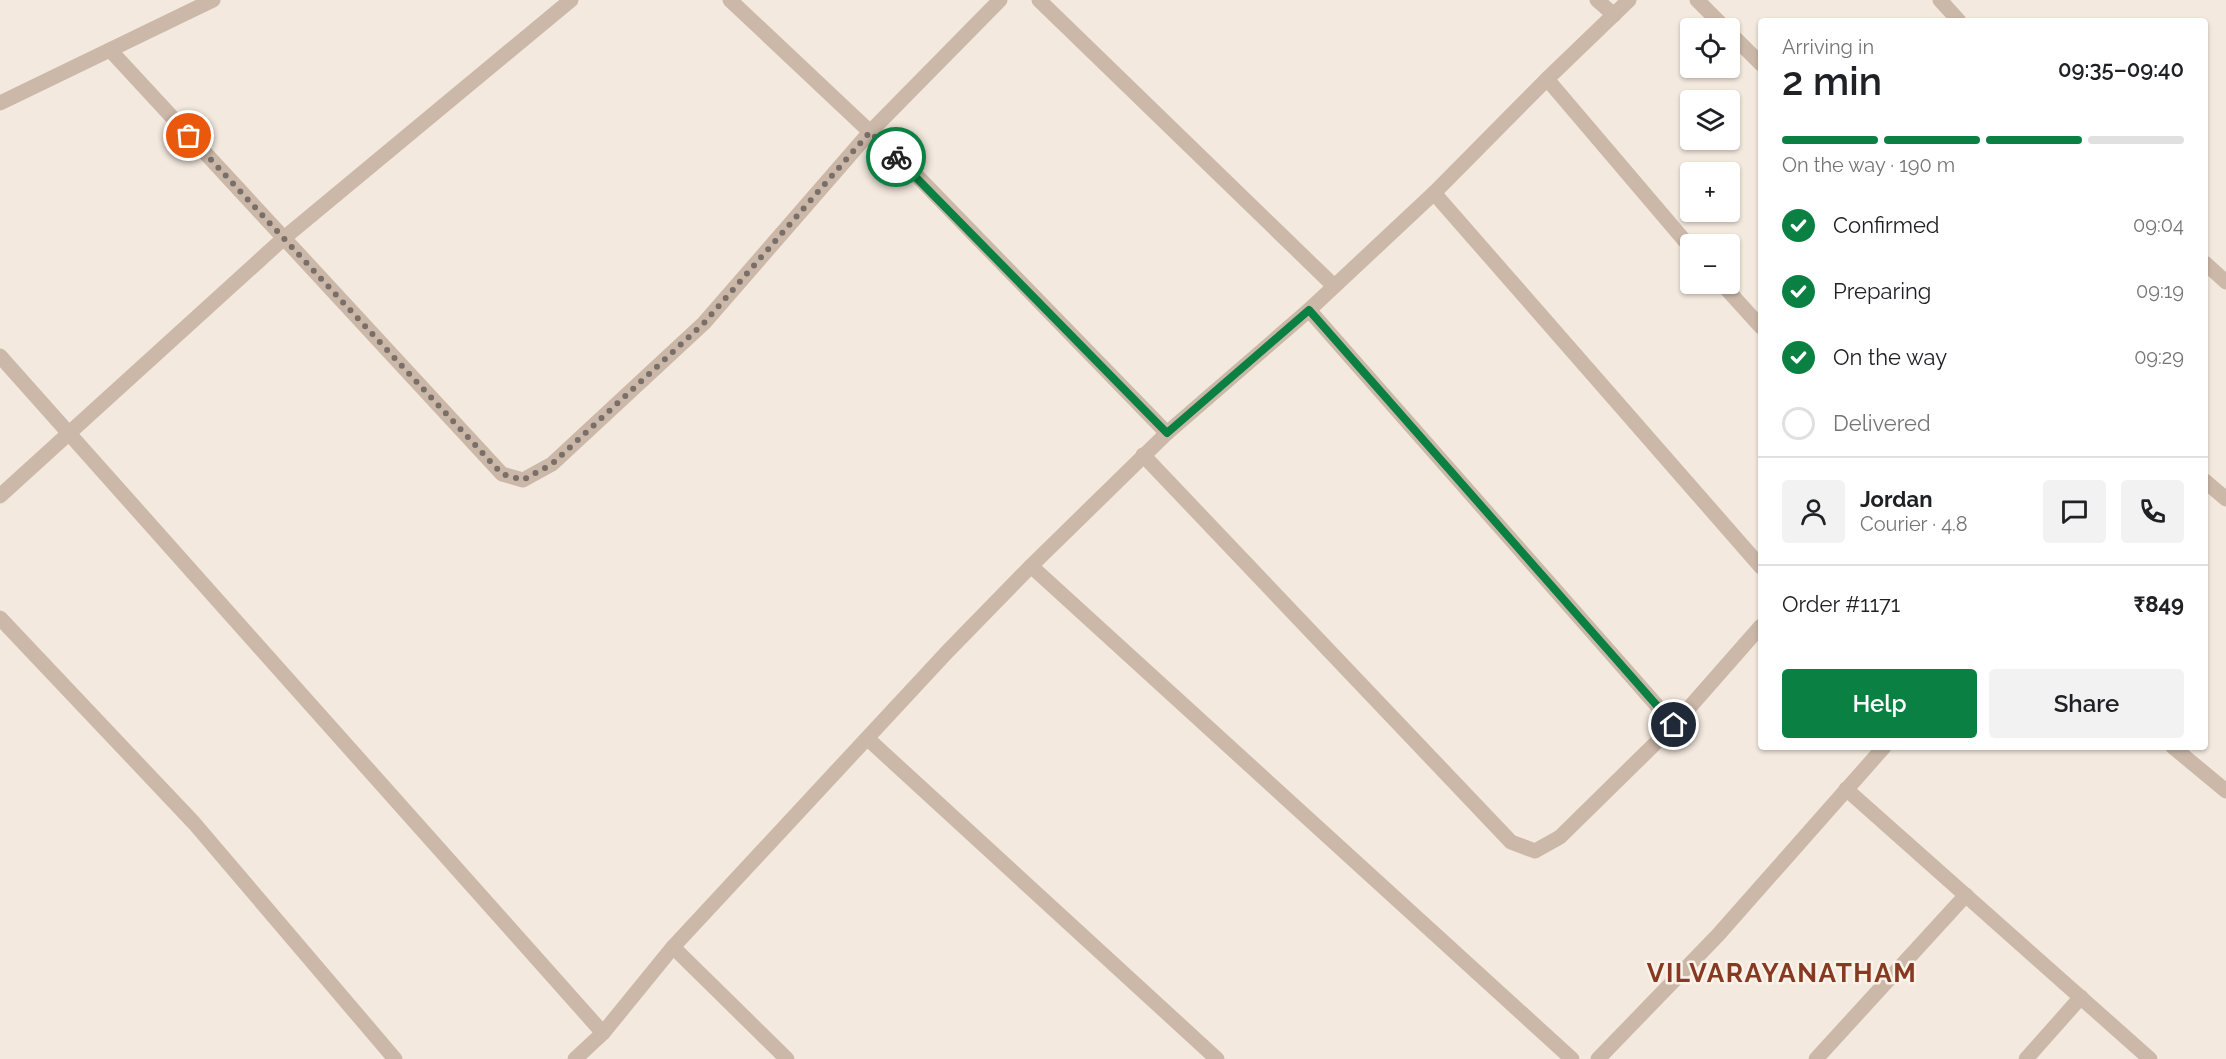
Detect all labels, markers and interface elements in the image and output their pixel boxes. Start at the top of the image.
map controls [1680,18,1740,294]
button: locate [1680,18,1740,78]
text: Arriving in [1782,35,1874,59]
text: 09:35–09:40 [2058,56,2184,82]
text: 2 min [1782,58,1882,104]
button: layers [1680,90,1740,150]
pin [163,110,214,161]
icon: bag [172,119,205,152]
courier [866,127,926,187]
icon: bike [880,141,913,174]
text: On the way · 190 m [1782,153,1955,177]
button: + [1680,162,1740,222]
icon: check [1782,209,1815,242]
text: Confirmed [1833,212,1940,238]
text: 09:04 [2133,213,2184,237]
button: − [1680,234,1740,294]
icon: check [1782,275,1815,308]
text: Preparing [1833,278,1931,304]
text: 09:19 [2136,279,2184,303]
icon: check [1782,341,1815,374]
text: On the way [1833,344,1947,370]
text: 09:29 [2134,345,2184,369]
text: Delivered [1833,410,1931,436]
button: person [1782,480,1845,543]
button: chat [2043,480,2106,543]
button: phone [2121,480,2184,543]
text: Jordan [1860,486,1932,512]
text: Courier · 4.8 [1860,512,1968,536]
text: Order #1171 [1782,591,1900,617]
text: ₹849 [2133,591,2184,617]
button: Help [1782,669,1977,738]
button: Share [1989,669,2184,738]
pin [1648,699,1699,750]
icon: home [1657,708,1690,741]
district label: VILVARAYANATHAM [1647,958,1917,988]

